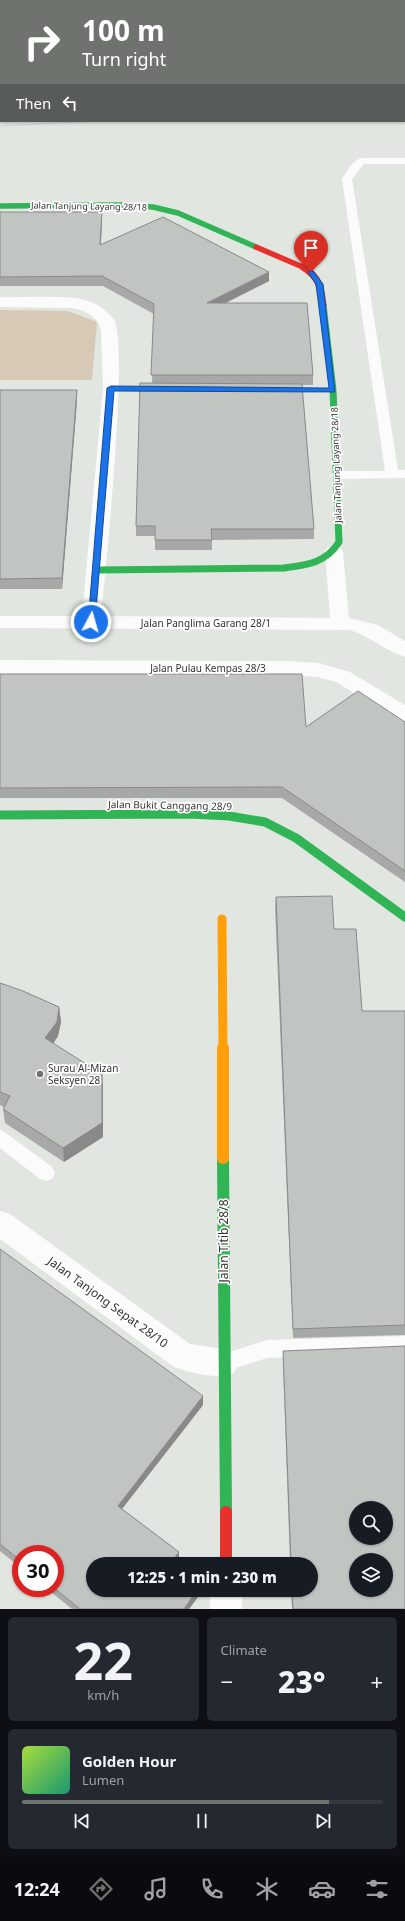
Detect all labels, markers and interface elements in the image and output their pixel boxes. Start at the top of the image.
text: 100 m [82,11,165,49]
icon: right [16,16,68,68]
text: Turn right [82,47,166,71]
icon: left [59,92,81,114]
text: Then [16,93,51,113]
street label: Jalan Tanjung Layang 28/18 [30,198,147,214]
pin [294,231,328,272]
icon: arrive [300,237,322,259]
street label: Jalan Tanjung Layang 28/18 [327,407,345,524]
position arrow [70,601,112,643]
street label: Jalan Panglima Garang 28/1 [140,616,271,630]
street label: Jalan Pulau Kempas 28/3 [149,661,266,675]
street label: Jalan Bukit Canggang 28/9 [107,797,232,813]
place label: Surau Al-Mizan Seksyen 28 [48,1061,118,1087]
marker: Surau Al-Mizan Seksyen 28 [35,1069,45,1079]
street label: Jalan Titib 28/8 [215,1199,232,1284]
street label: Jalan Tanjong Sepat 28/10 [43,1252,172,1352]
map controls [349,1501,393,1597]
button: search [349,1501,393,1545]
speed limit sign: 30 [12,1545,64,1597]
button: layers [349,1553,393,1597]
text: 12:25 · 1 min · 230 m [127,1567,277,1587]
text: 22 [74,1624,133,1695]
text: Climate [221,1641,267,1659]
text: 23° [278,1661,325,1702]
text: − [221,1666,233,1696]
text: + [370,1666,383,1696]
text: km/h [87,1686,119,1704]
text: Golden Hour [82,1751,176,1771]
text: Lumen [82,1771,124,1789]
icon: previous [71,1810,93,1832]
icon: pause [191,1810,213,1832]
icon: next [312,1810,334,1832]
icon: directions [87,1875,115,1903]
icon: music [142,1875,170,1903]
icon: phone [198,1875,226,1903]
icon: climate [253,1875,281,1903]
icon: car [308,1875,336,1903]
icon: filters [363,1875,391,1903]
text: 12:24 [14,1877,60,1901]

